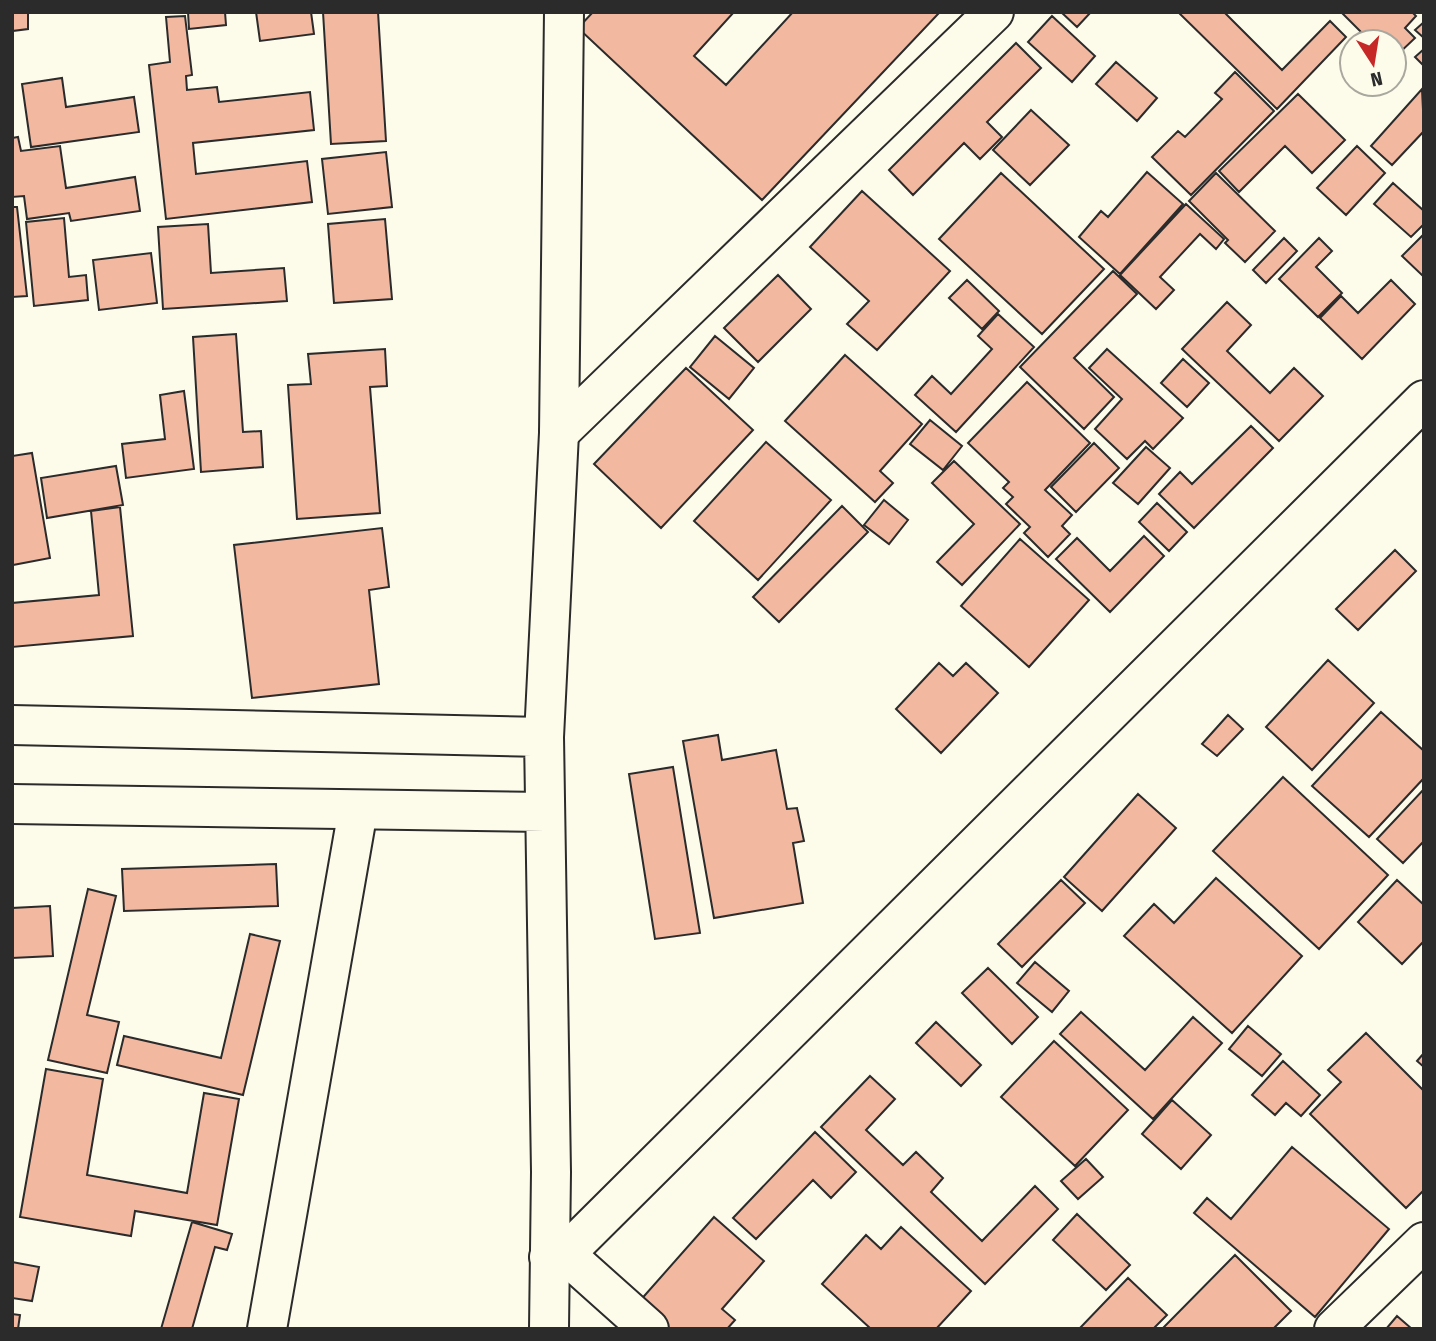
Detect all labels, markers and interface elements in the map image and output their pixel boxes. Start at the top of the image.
north arrow [1338,28,1408,98]
text: N [1368,67,1384,92]

